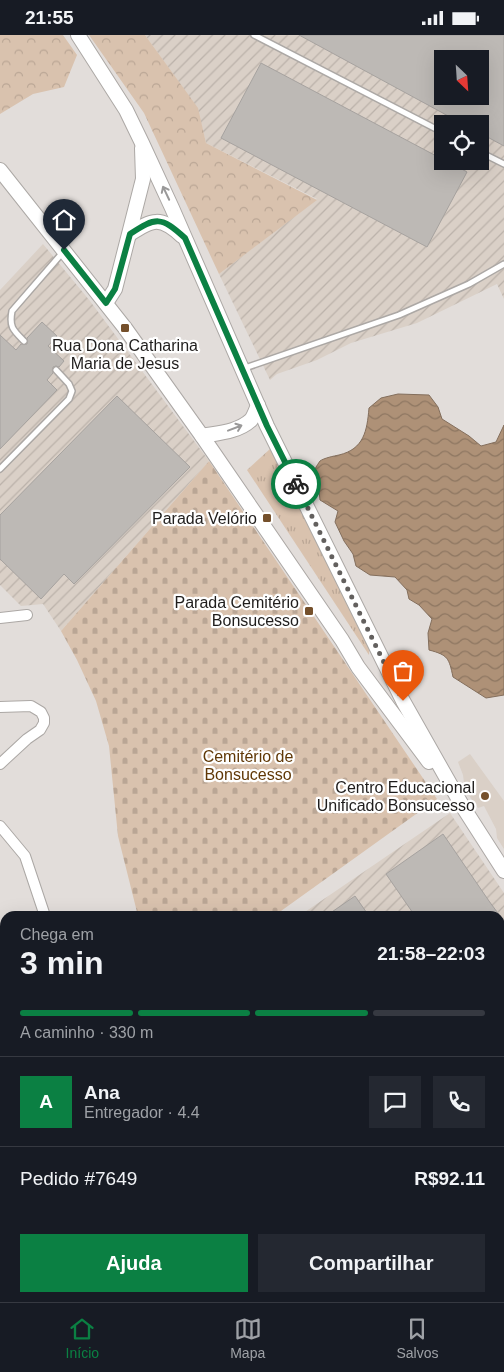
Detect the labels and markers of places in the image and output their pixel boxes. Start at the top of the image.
pin [43,199,85,250]
marker: Rua Dona Catharina Maria de Jesus [119,322,131,334]
place label: Rua Dona Catharina Maria de Jesus [52,337,198,372]
place label: Parada Velório [152,510,257,527]
marker: Parada Velório [261,512,273,524]
place label: Parada Cemitério Bonsucesso [175,594,299,629]
marker: Parada Cemitério Bonsucesso [303,605,315,617]
pin [382,650,424,701]
place label: Centro Educacional Unificado Bonsucesso [317,779,475,814]
marker: Centro Educacional Unificado Bonsucesso [479,790,491,802]

